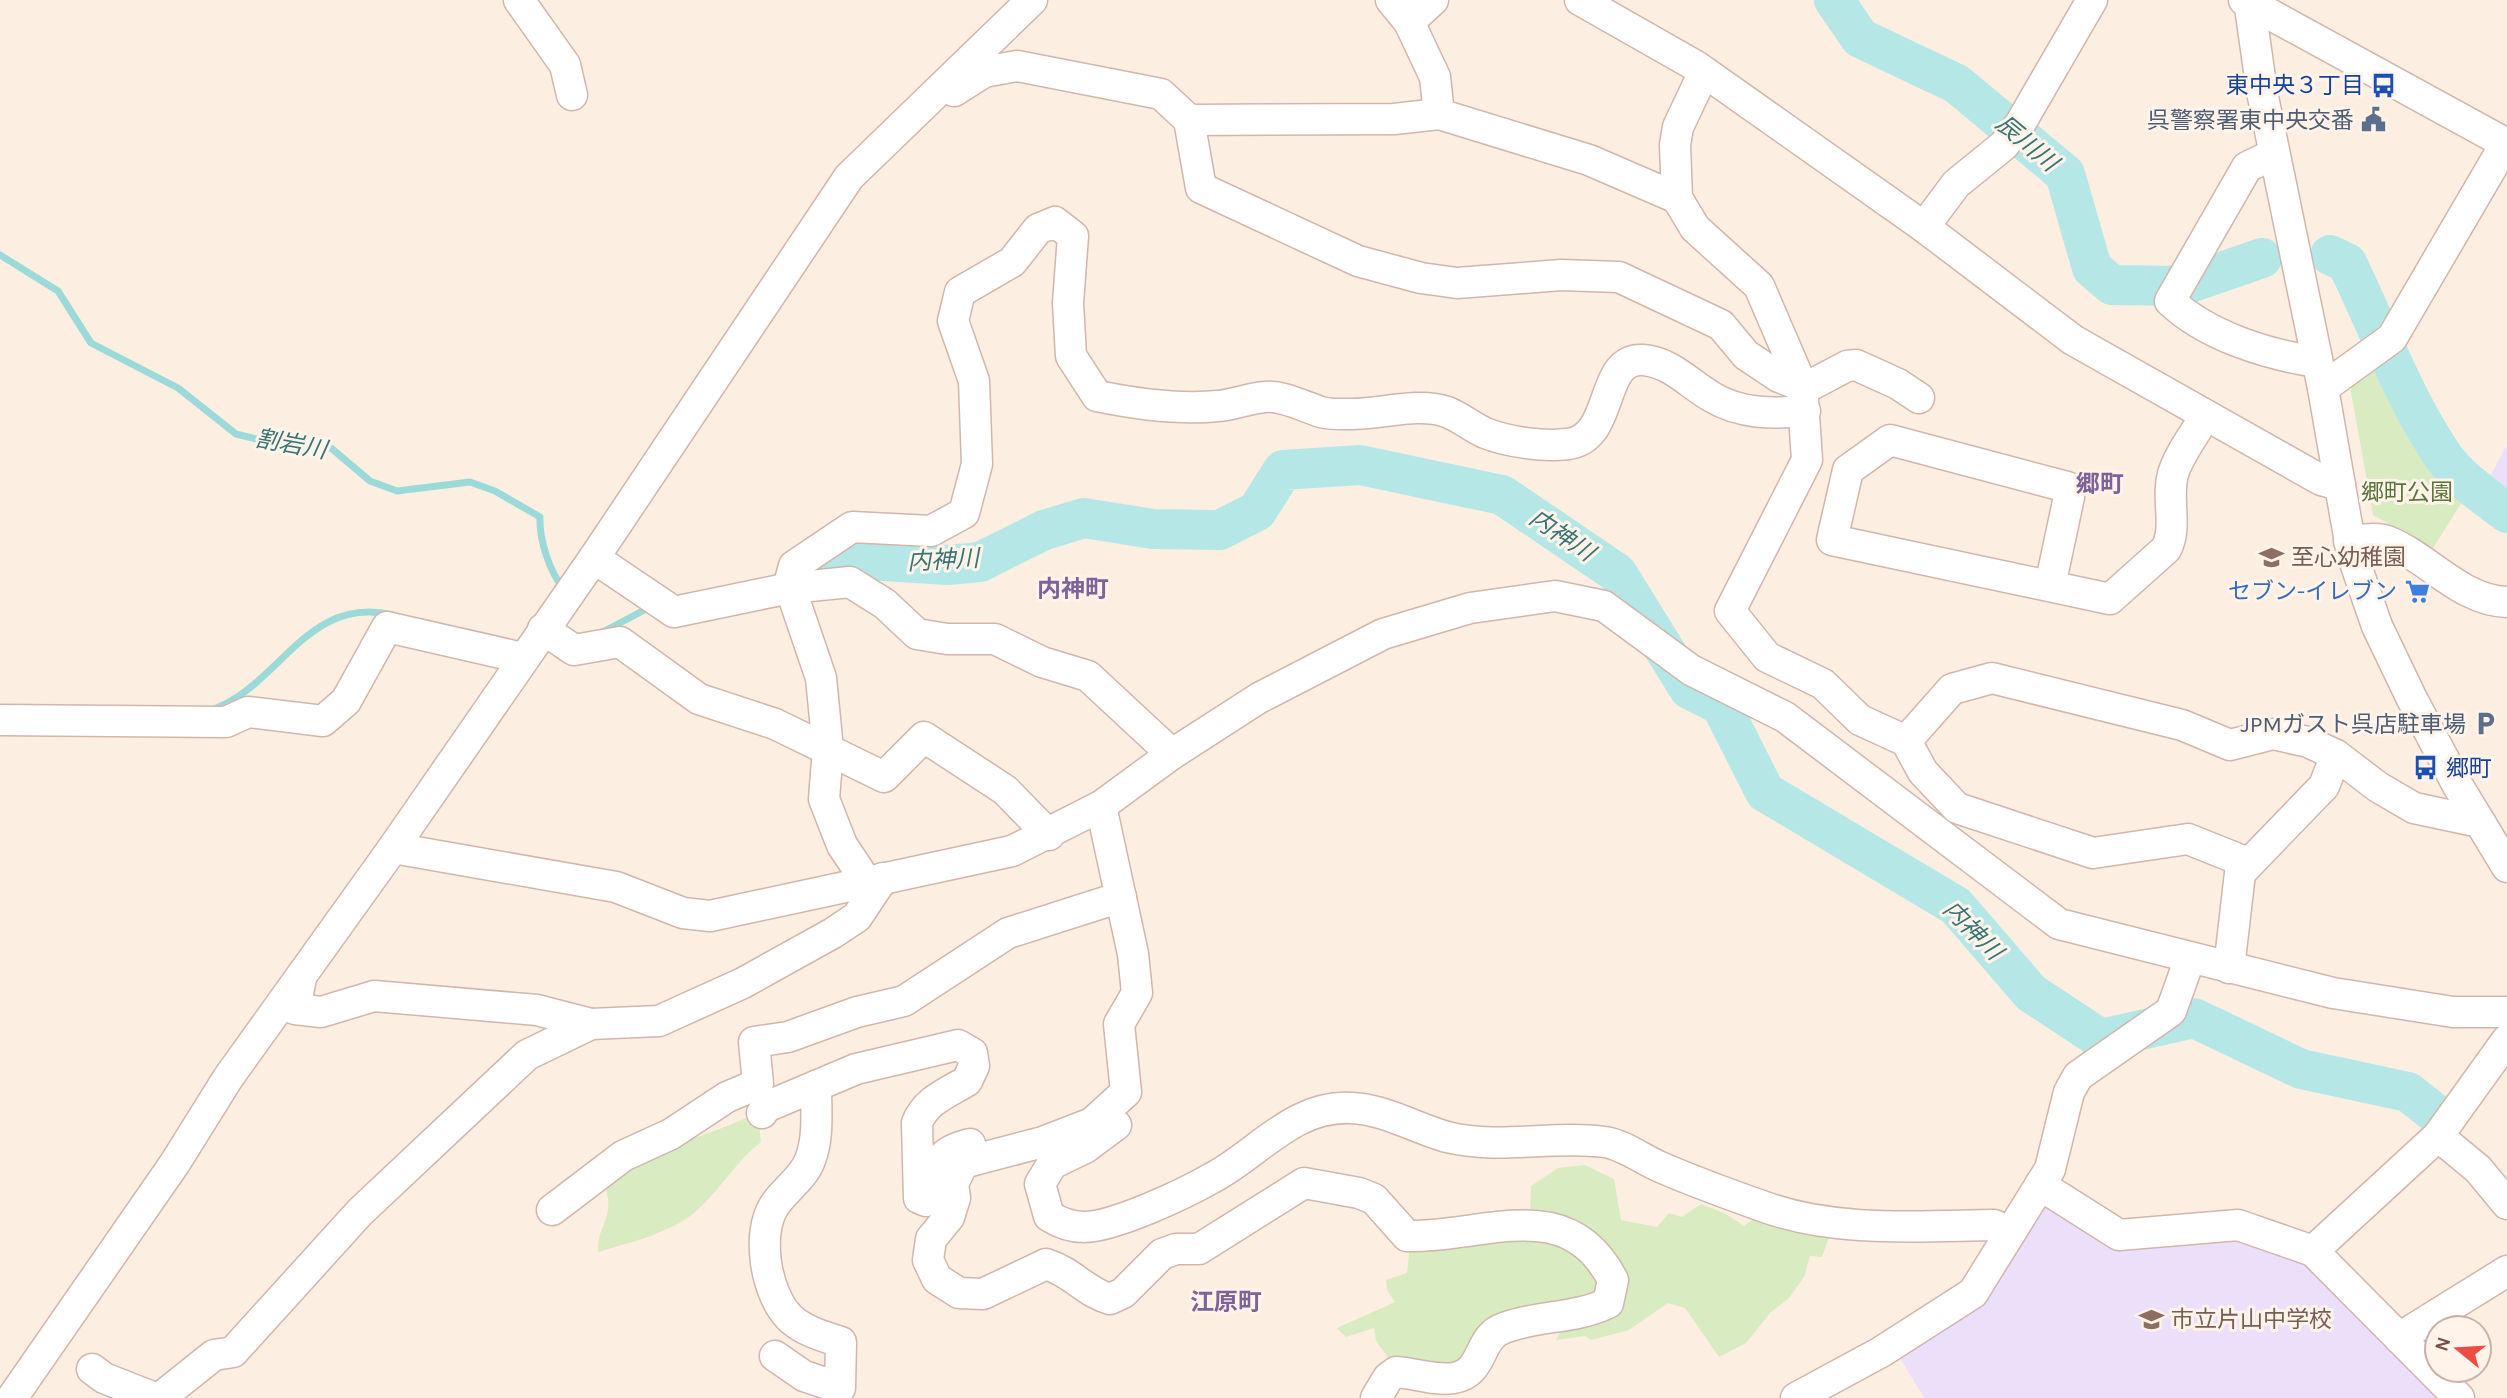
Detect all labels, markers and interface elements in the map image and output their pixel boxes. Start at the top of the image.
bus stop icon: 東中央３丁目 [2370,71,2398,99]
place label: 東中央３丁目 [2226,72,2364,99]
public building icon: 呉警察署東中央交番 [2360,106,2388,134]
place label: 呉警察署東中央交番 [2147,107,2354,134]
water label: 辰川川 [1990,109,2066,179]
water label: 割岩川 [253,424,332,465]
district label: 郷町 [2076,470,2124,498]
park label: 郷町公園 [2361,479,2453,506]
water label: 内神川 [1524,503,1602,568]
school or university icon: 至心幼稚園 [2257,543,2285,571]
water label: 内神川 [906,544,983,576]
place label: 至心幼稚園 [2291,544,2406,571]
district label: 内神町 [1037,575,1109,603]
supermarket icon: セブン-イレブン [2403,577,2431,605]
place label: セブン-イレブン [2228,578,2397,605]
parking icon: JPMガスト呉店駐車場 [2472,710,2500,738]
place label: JPMガスト呉店駐車場 [2241,711,2466,738]
bus stop icon: 郷町 [2412,754,2440,782]
place label: 郷町 [2446,755,2492,782]
water label: 内神川 [1938,895,2010,967]
district label: 江原町 [1190,1288,1262,1316]
school or university icon: 市立片山中学校 [2137,1305,2165,1333]
place label: 市立片山中学校 [2171,1306,2332,1333]
north arrow [2423,1314,2493,1384]
text: N [2430,1334,2455,1354]

